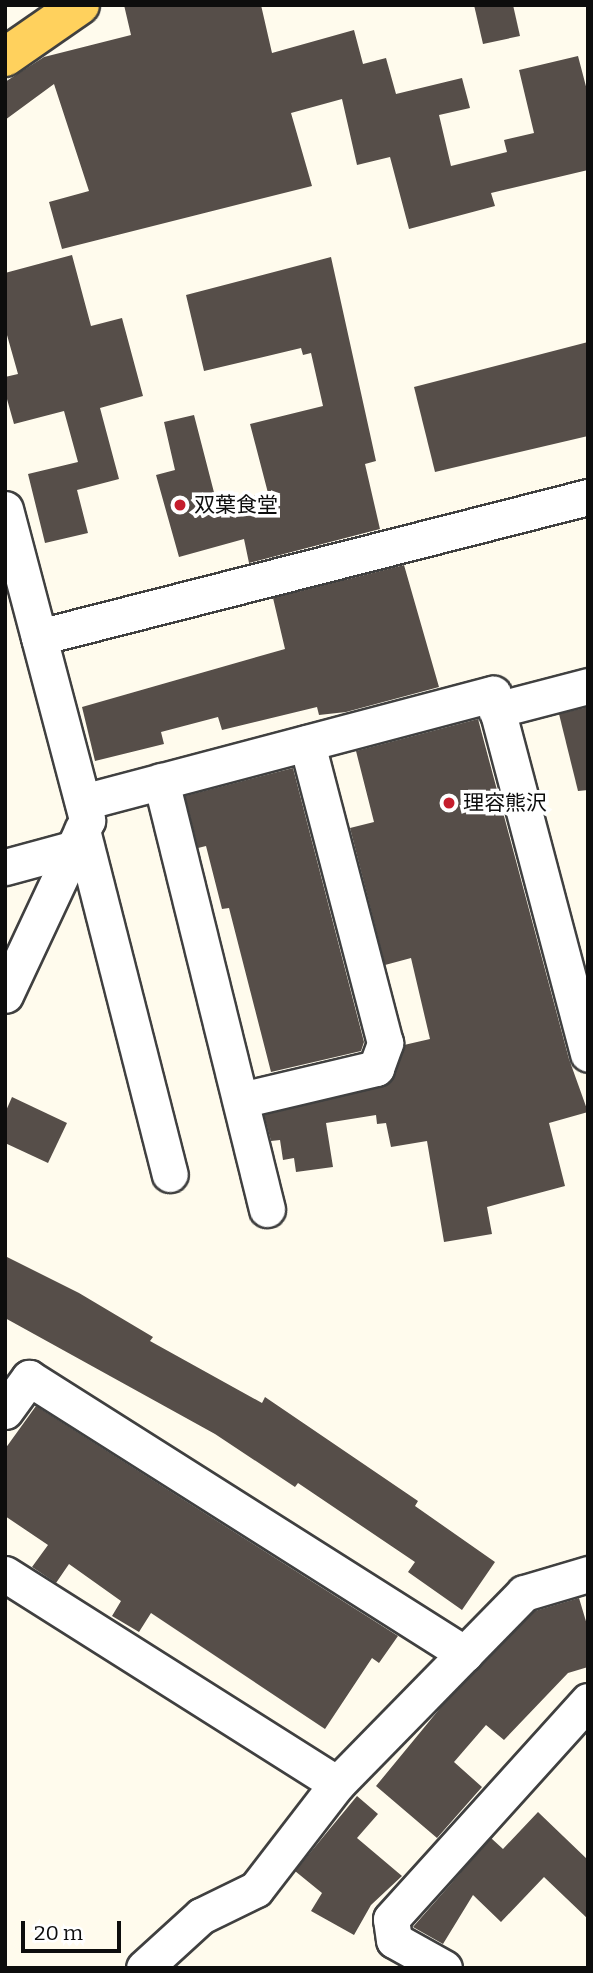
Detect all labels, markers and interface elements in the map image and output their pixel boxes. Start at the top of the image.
place label: 双葉食堂 [194,492,278,518]
marker: 双葉食堂 [172,497,188,513]
place label: 理容熊沢 [463,790,547,816]
marker: 理容熊沢 [441,795,457,811]
scale bar [24,1906,124,1950]
text: 20 m [34,1920,83,1946]

